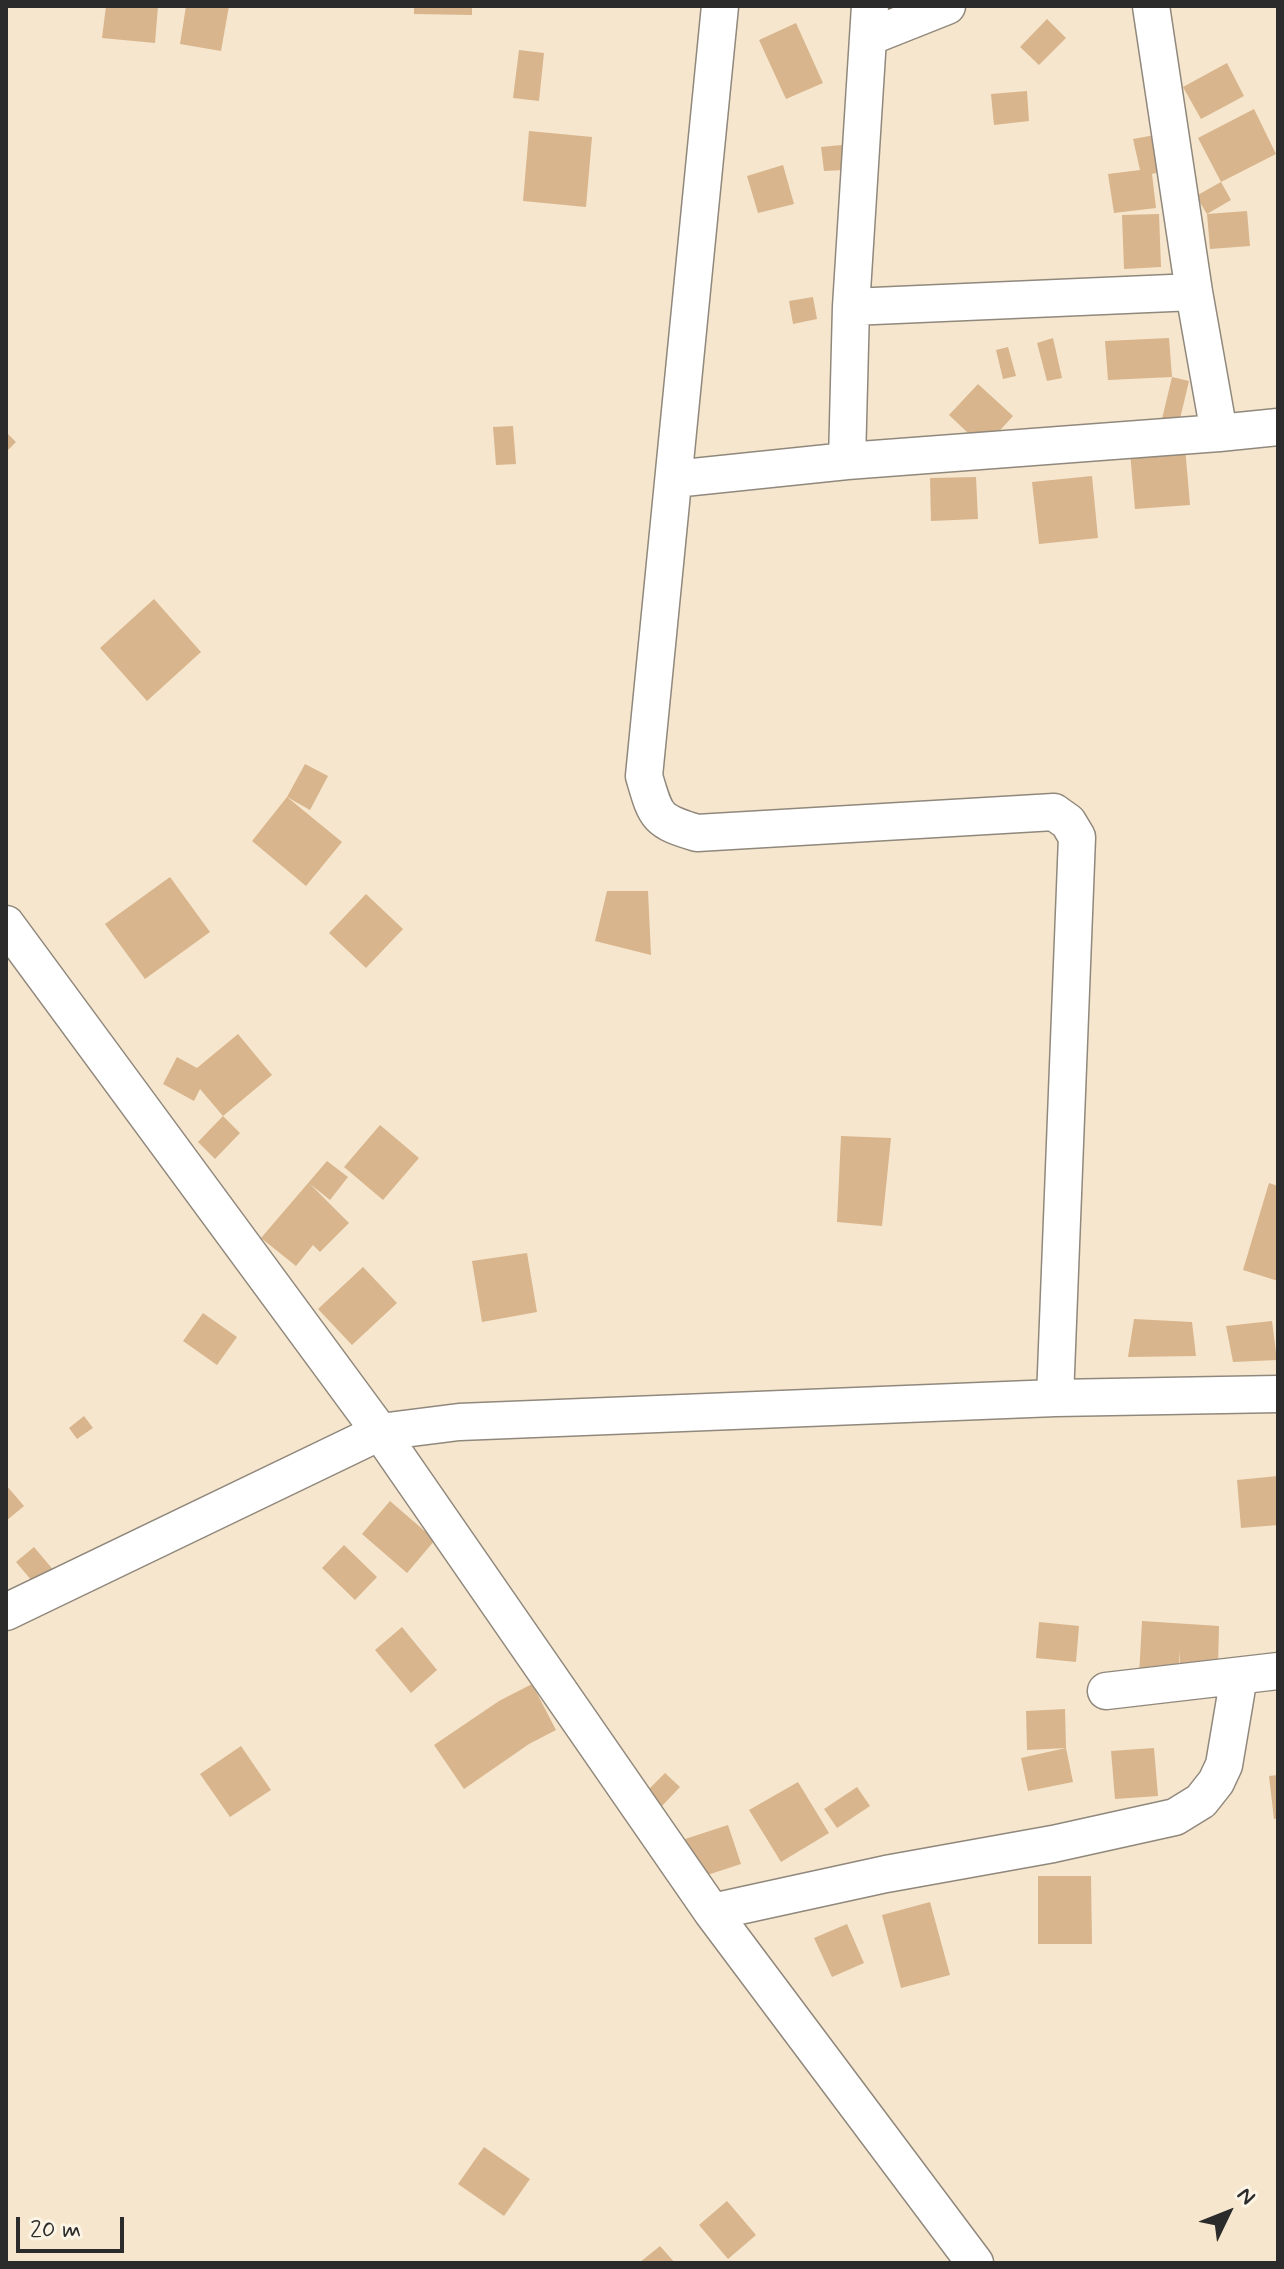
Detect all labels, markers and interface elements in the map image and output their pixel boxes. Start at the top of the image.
north arrow [1188,2173,1268,2253]
text: N [1230,2182,1261,2212]
scale bar [20,2201,128,2251]
text: 20 m [30,2215,81,2246]

